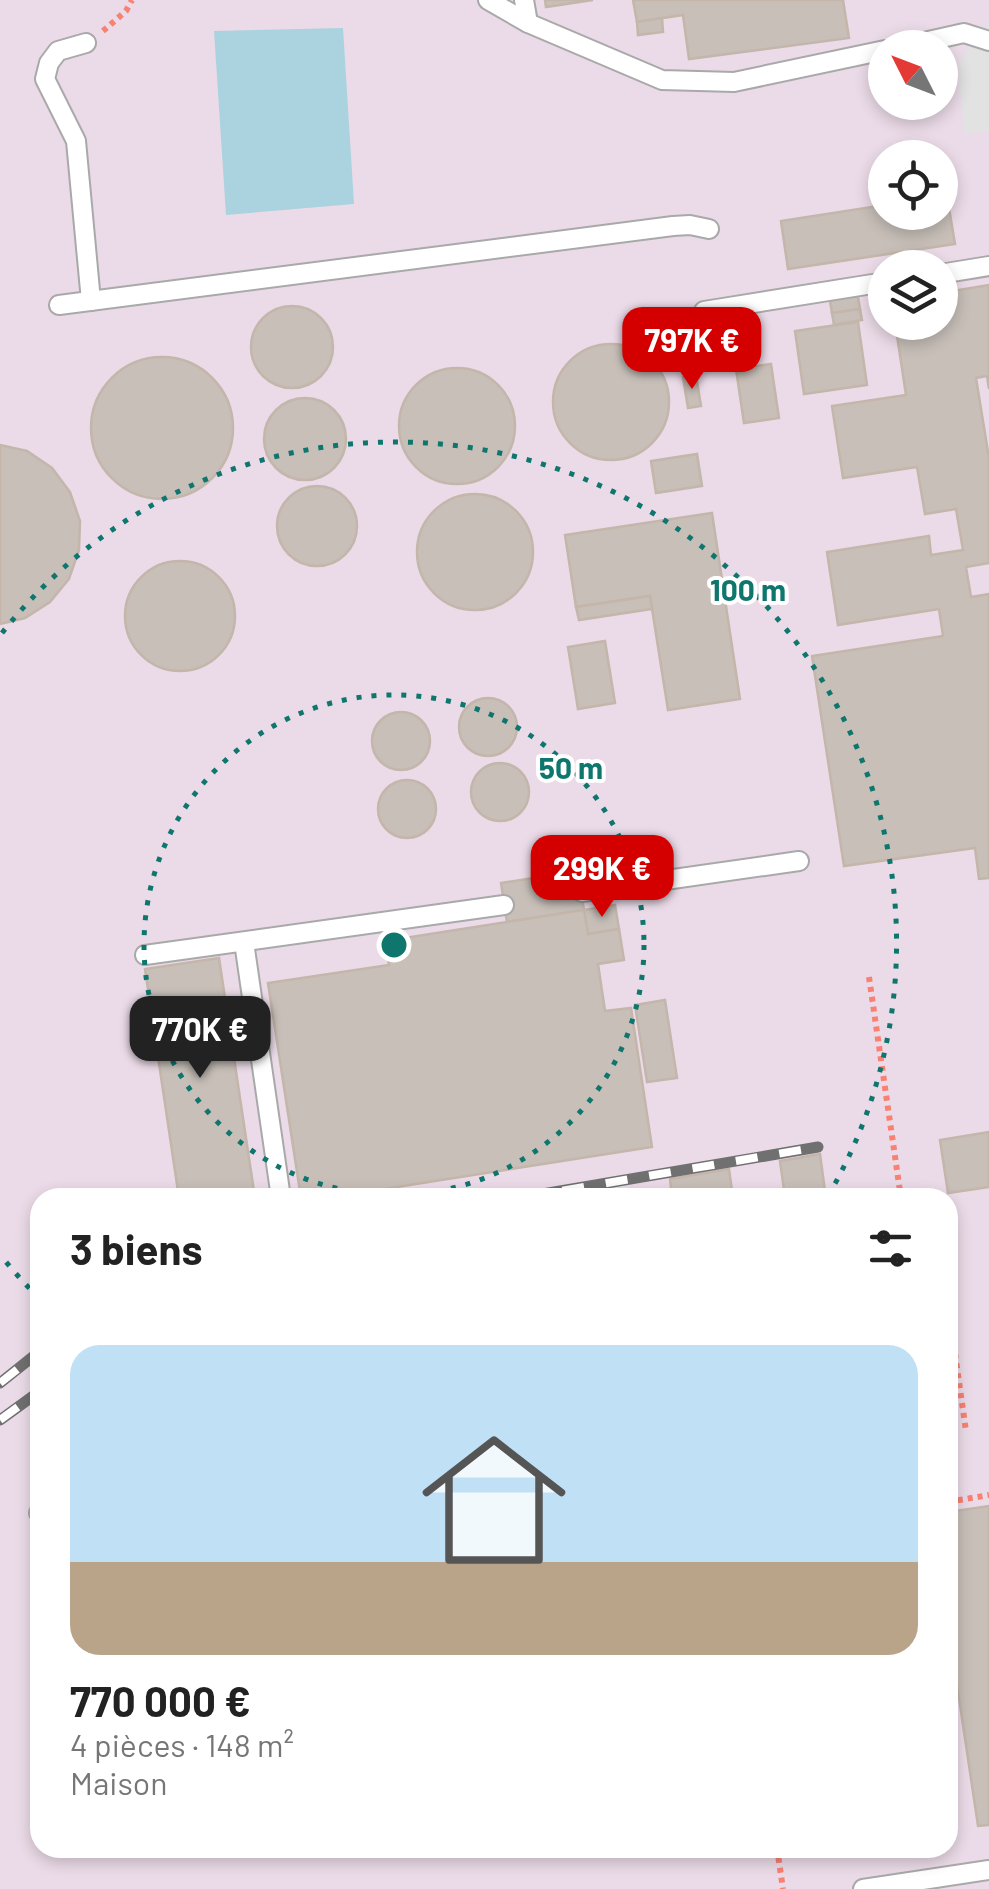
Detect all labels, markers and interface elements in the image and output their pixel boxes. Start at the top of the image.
north arrow [868,30,958,120]
map controls [868,30,958,340]
button: locate [868,140,958,230]
button: layers [868,250,958,340]
pin: 797K € [611,307,773,392]
text: 797K € [644,320,740,358]
text: 100 m [710,571,786,607]
text: 50 m [539,749,603,785]
pin: 299K € [521,835,683,920]
text: 299K € [553,848,651,886]
centre of rings [376,927,412,963]
pin: 770K € [119,996,281,1081]
text: 770K € [152,1009,248,1047]
icon: filters [863,1221,918,1276]
text: 3 biens [70,1223,203,1273]
icon: home [404,1410,584,1590]
text: 770 000 € [70,1675,251,1725]
text: 4 pièces · 148 m² [70,1725,294,1763]
text: Maison [70,1763,167,1801]

